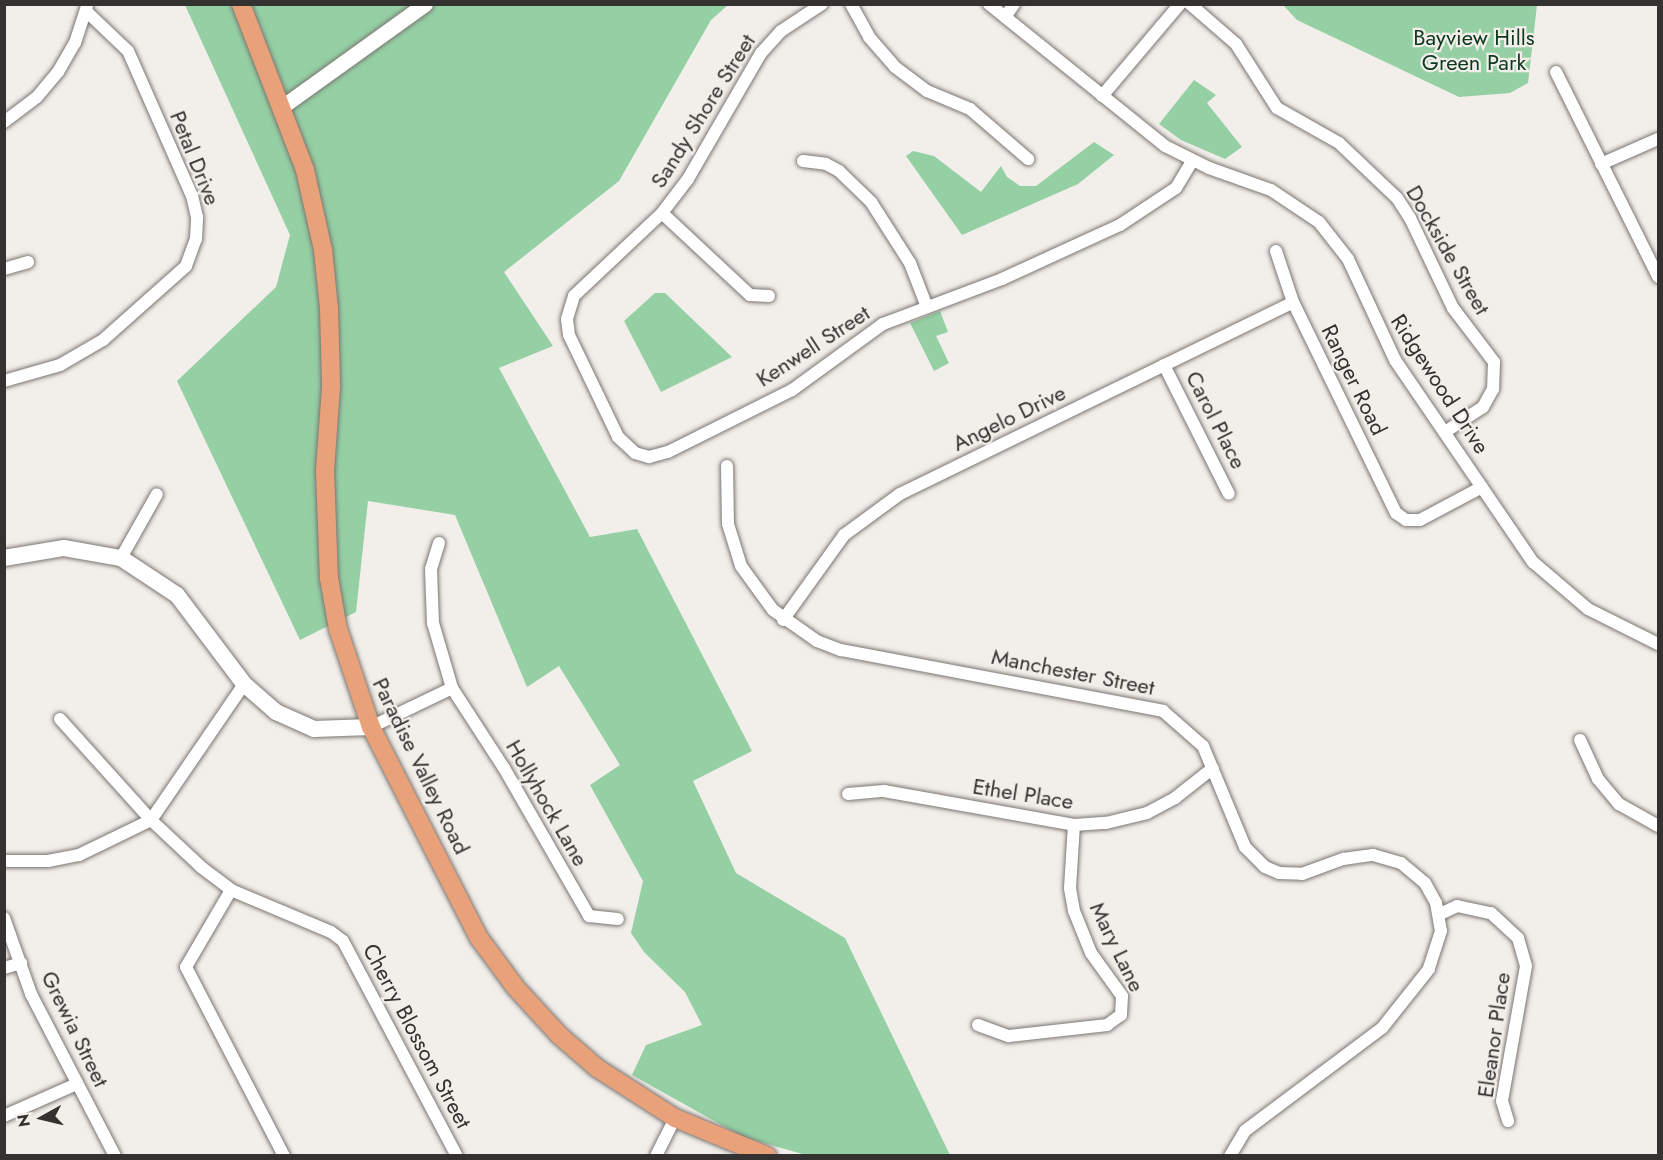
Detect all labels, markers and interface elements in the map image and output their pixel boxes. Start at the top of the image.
park label: Bayview Hills Green Park [1413,24,1535,76]
street label: Sandy Shore Street [645,29,761,193]
street label: Petal Drive [164,107,226,209]
street label: Dockside Street [1400,181,1496,319]
street label: Kenwell Street [751,300,875,392]
street label: Ridgewood Drive [1385,309,1495,459]
street label: Ranger Road [1316,320,1392,440]
street label: Carol Place [1180,367,1252,473]
street label: Angelo Drive [948,379,1070,457]
street label: Manchester Street [989,643,1157,701]
street label: Paradise Valley Road [367,674,475,858]
street label: Hollyhock Lane [500,735,594,871]
street label: Ethel Place [971,773,1075,815]
street label: Mary Lane [1084,898,1150,996]
street label: Cherry Blossom Street [357,939,477,1133]
street label: Grewia Street [36,967,114,1091]
street label: Eleanor Place [1472,971,1516,1099]
north arrow [12,1088,72,1148]
text: N [11,1113,36,1128]

